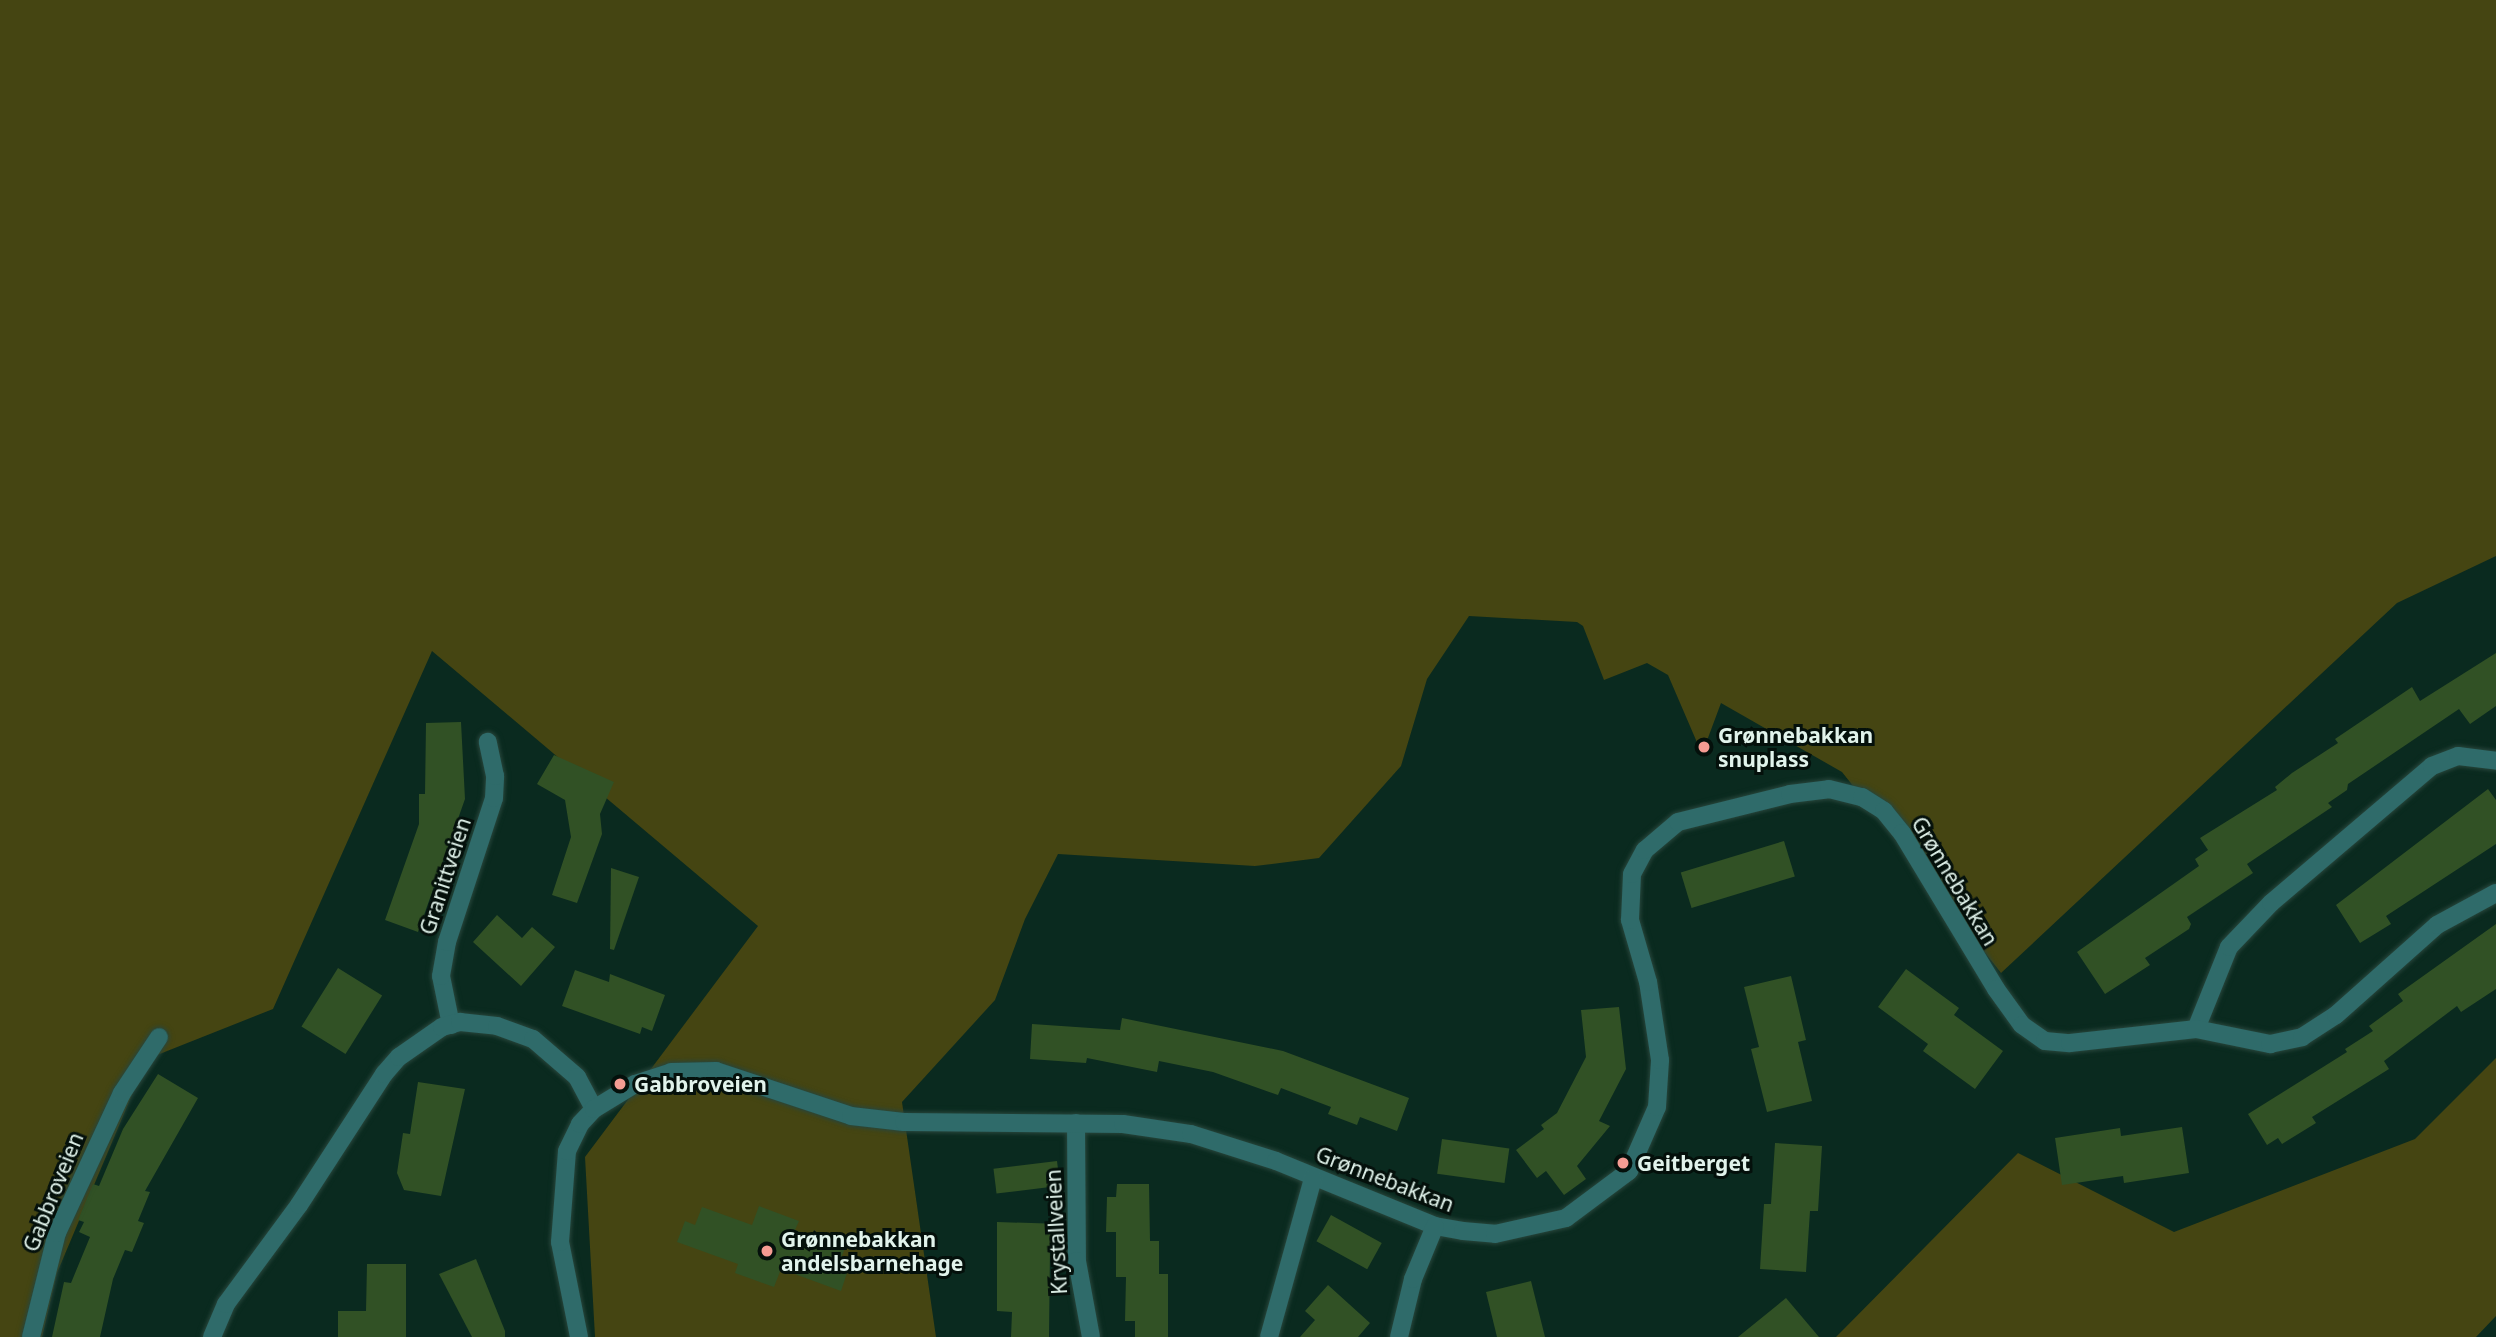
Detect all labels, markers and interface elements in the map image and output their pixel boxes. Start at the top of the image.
place label: Grønnebakkan snuplass [1718,722,1873,772]
marker: Grønnebakkan snuplass [1696,739,1712,755]
street label: Grønnebakkan [1907,812,2003,950]
street label: Granittveien [414,814,476,938]
place label: Gabbroveien [634,1071,767,1097]
marker: Gabbroveien [612,1076,628,1092]
street label: Gabbroveien [18,1129,88,1255]
street label: Grønnebakkan [1312,1141,1458,1217]
place label: Geitberget [1637,1150,1750,1176]
marker: Geitberget [1615,1155,1631,1171]
street label: Krystallveien [1040,1169,1072,1295]
place label: Grønnebakkan andelsbarnehage [781,1226,963,1276]
marker: Grønnebakkan andelsbarnehage [759,1243,775,1259]

